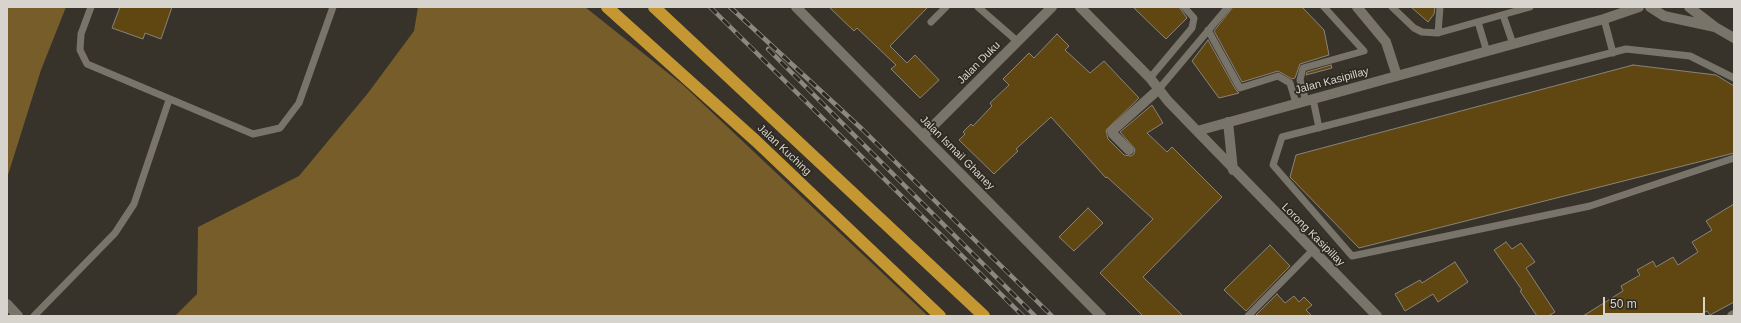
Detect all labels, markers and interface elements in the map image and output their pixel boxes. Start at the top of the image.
street label: Jalan Duku [955,39,1003,87]
street label: Jalan Kasipillay [1294,65,1370,97]
street label: Jalan Ismail Ghaney [917,113,997,193]
street label: Jalan Kuching [754,122,814,178]
street label: Lorong Kasipillay [1279,201,1347,269]
scale bar [1605,289,1707,315]
text: 50 m [1610,297,1637,311]

